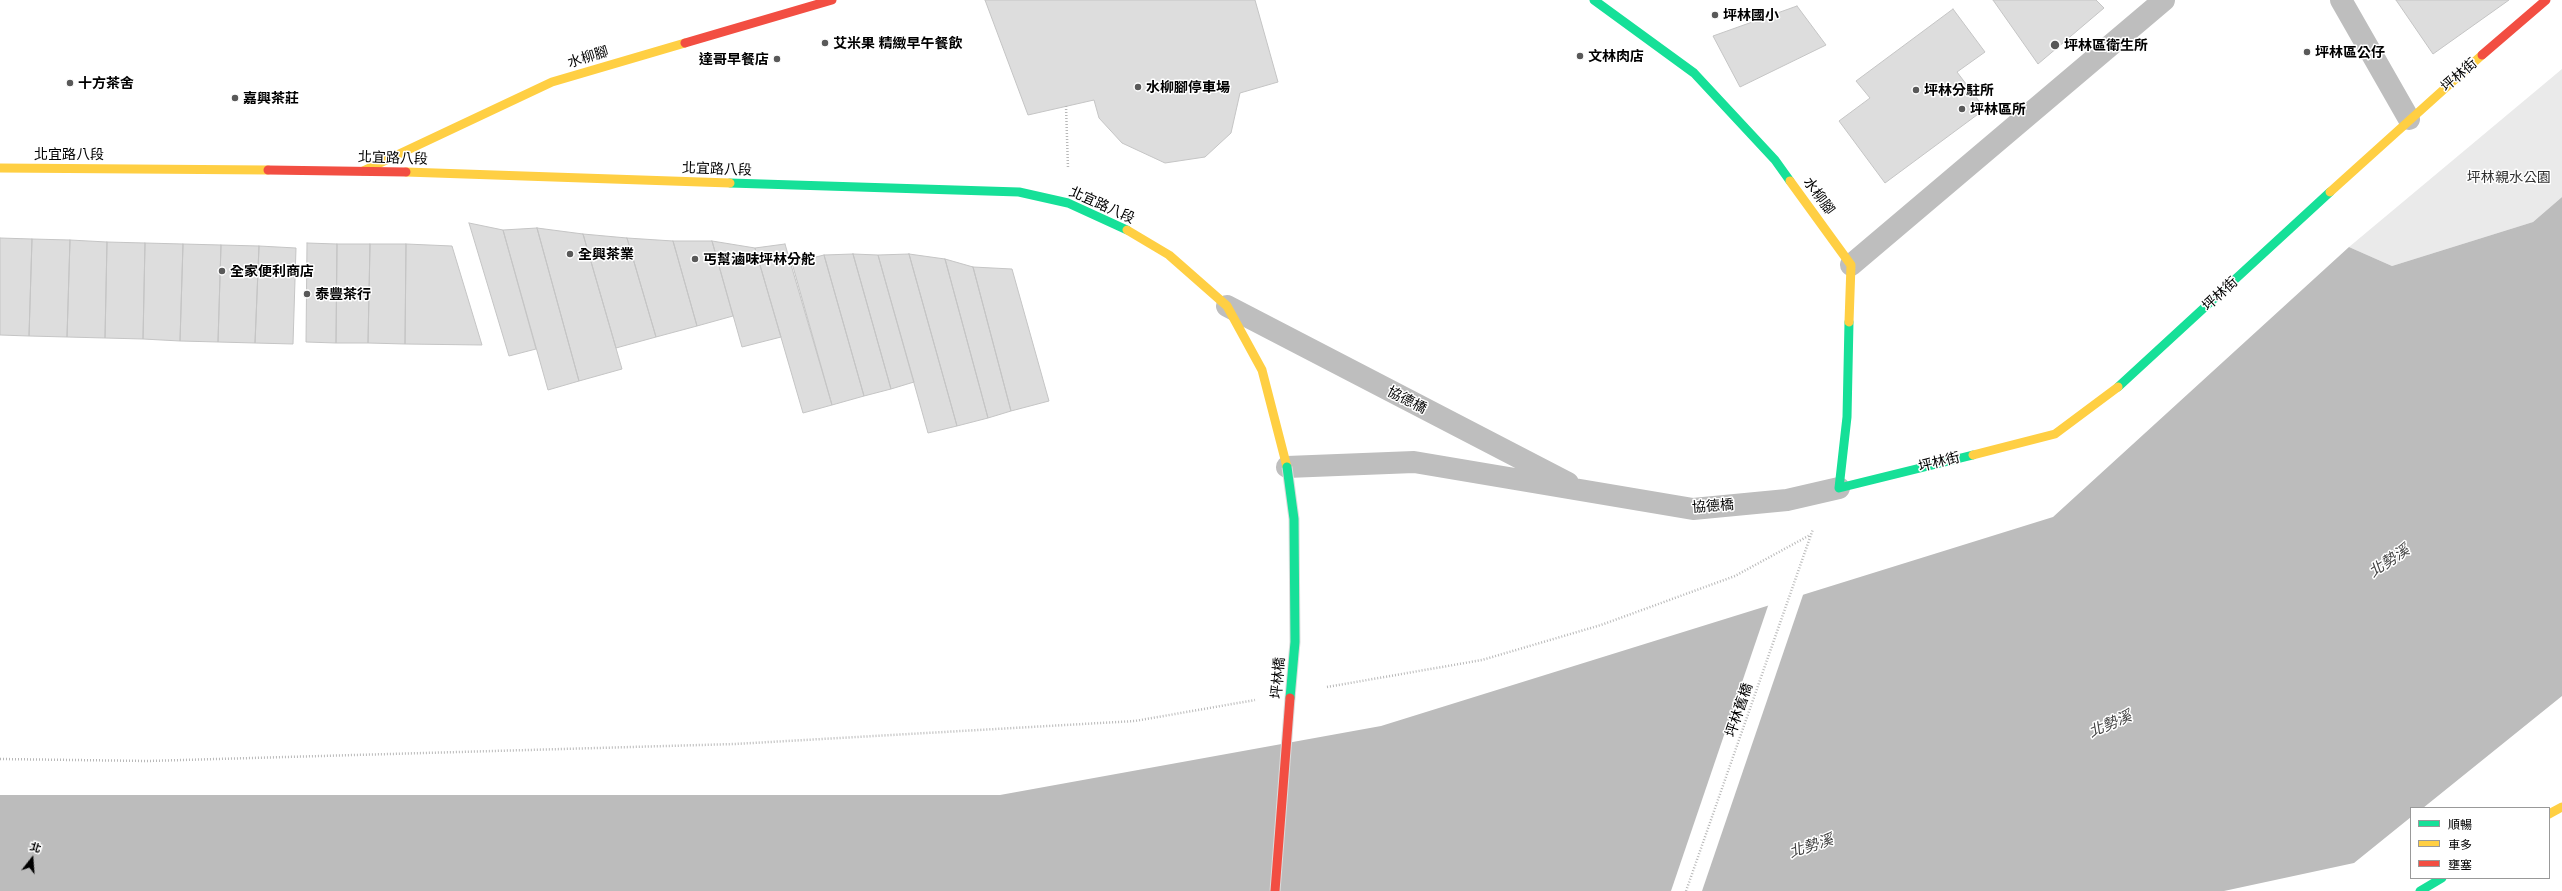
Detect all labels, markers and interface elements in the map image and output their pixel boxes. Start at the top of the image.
place label: 坪林國小 [1723,7,1779,23]
marker: 坪林國小 [1710,10,1720,20]
place label: 艾米果 精緻早午餐飲 [833,35,962,51]
place label: 坪林區衛生所 [2064,37,2148,53]
marker: 艾米果 精緻早午餐飲 [820,38,830,48]
marker: 坪林區衛生所 [2049,39,2061,51]
street label: 水柳腳 [565,43,611,71]
place label: 坪林區公仔 [2315,44,2385,60]
marker: 坪林區公仔 [2302,47,2312,57]
place label: 文林肉店 [1588,48,1644,64]
place label: 達哥早餐店 [699,51,769,67]
marker: 文林肉店 [1575,51,1585,61]
marker: 達哥早餐店 [772,54,782,64]
street label: 坪林街 [2438,55,2480,95]
place label: 十方茶舍 [78,75,134,91]
marker: 十方茶舍 [65,78,75,88]
place label: 水柳腳停車場 [1146,79,1230,95]
marker: 水柳腳停車場 [1133,82,1143,92]
place label: 坪林分駐所 [1924,82,1994,98]
marker: 坪林分駐所 [1911,85,1921,95]
place label: 嘉興茶莊 [243,90,299,106]
marker: 嘉興茶莊 [230,93,240,103]
place label: 坪林區所 [1970,101,2026,117]
marker: 坪林區所 [1957,104,1967,114]
street label: 北宜路八段 [34,146,104,162]
street label: 北宜路八段 [358,148,428,168]
street label: 北宜路八段 [682,159,752,179]
park label: 坪林親水公園 [2467,169,2551,185]
street label: 水柳腳 [1800,174,1838,218]
street label: 北宜路八段 [1067,183,1137,227]
place label: 全興茶業 [578,246,634,262]
marker: 全興茶業 [565,249,575,259]
place label: 丐幫滷味坪林分舵 [703,251,815,267]
marker: 丐幫滷味坪林分舵 [690,254,700,264]
place label: 全家便利商店 [230,263,314,279]
marker: 全家便利商店 [217,266,227,276]
street label: 坪林街 [2199,274,2241,314]
place label: 泰豐茶行 [315,286,371,302]
marker: 泰豐茶行 [302,289,312,299]
street label: 協德橋 [1384,383,1430,417]
street label: 坪林街 [1917,449,1961,475]
street label: 協德橋 [1691,496,1735,516]
water label: 北勢溪 [2365,541,2413,581]
street label: 坪林橋 [1268,656,1288,700]
street label: 坪林舊橋 [1722,681,1756,739]
water label: 北勢溪 [2086,707,2134,741]
legend [2410,807,2550,879]
text: 順暢 [2448,817,2472,832]
water label: 北勢溪 [1787,830,1835,862]
text: 車多 [2448,837,2472,852]
north arrow [12,839,52,879]
text: 北 [28,839,43,855]
text: 壅塞 [2448,857,2472,872]

